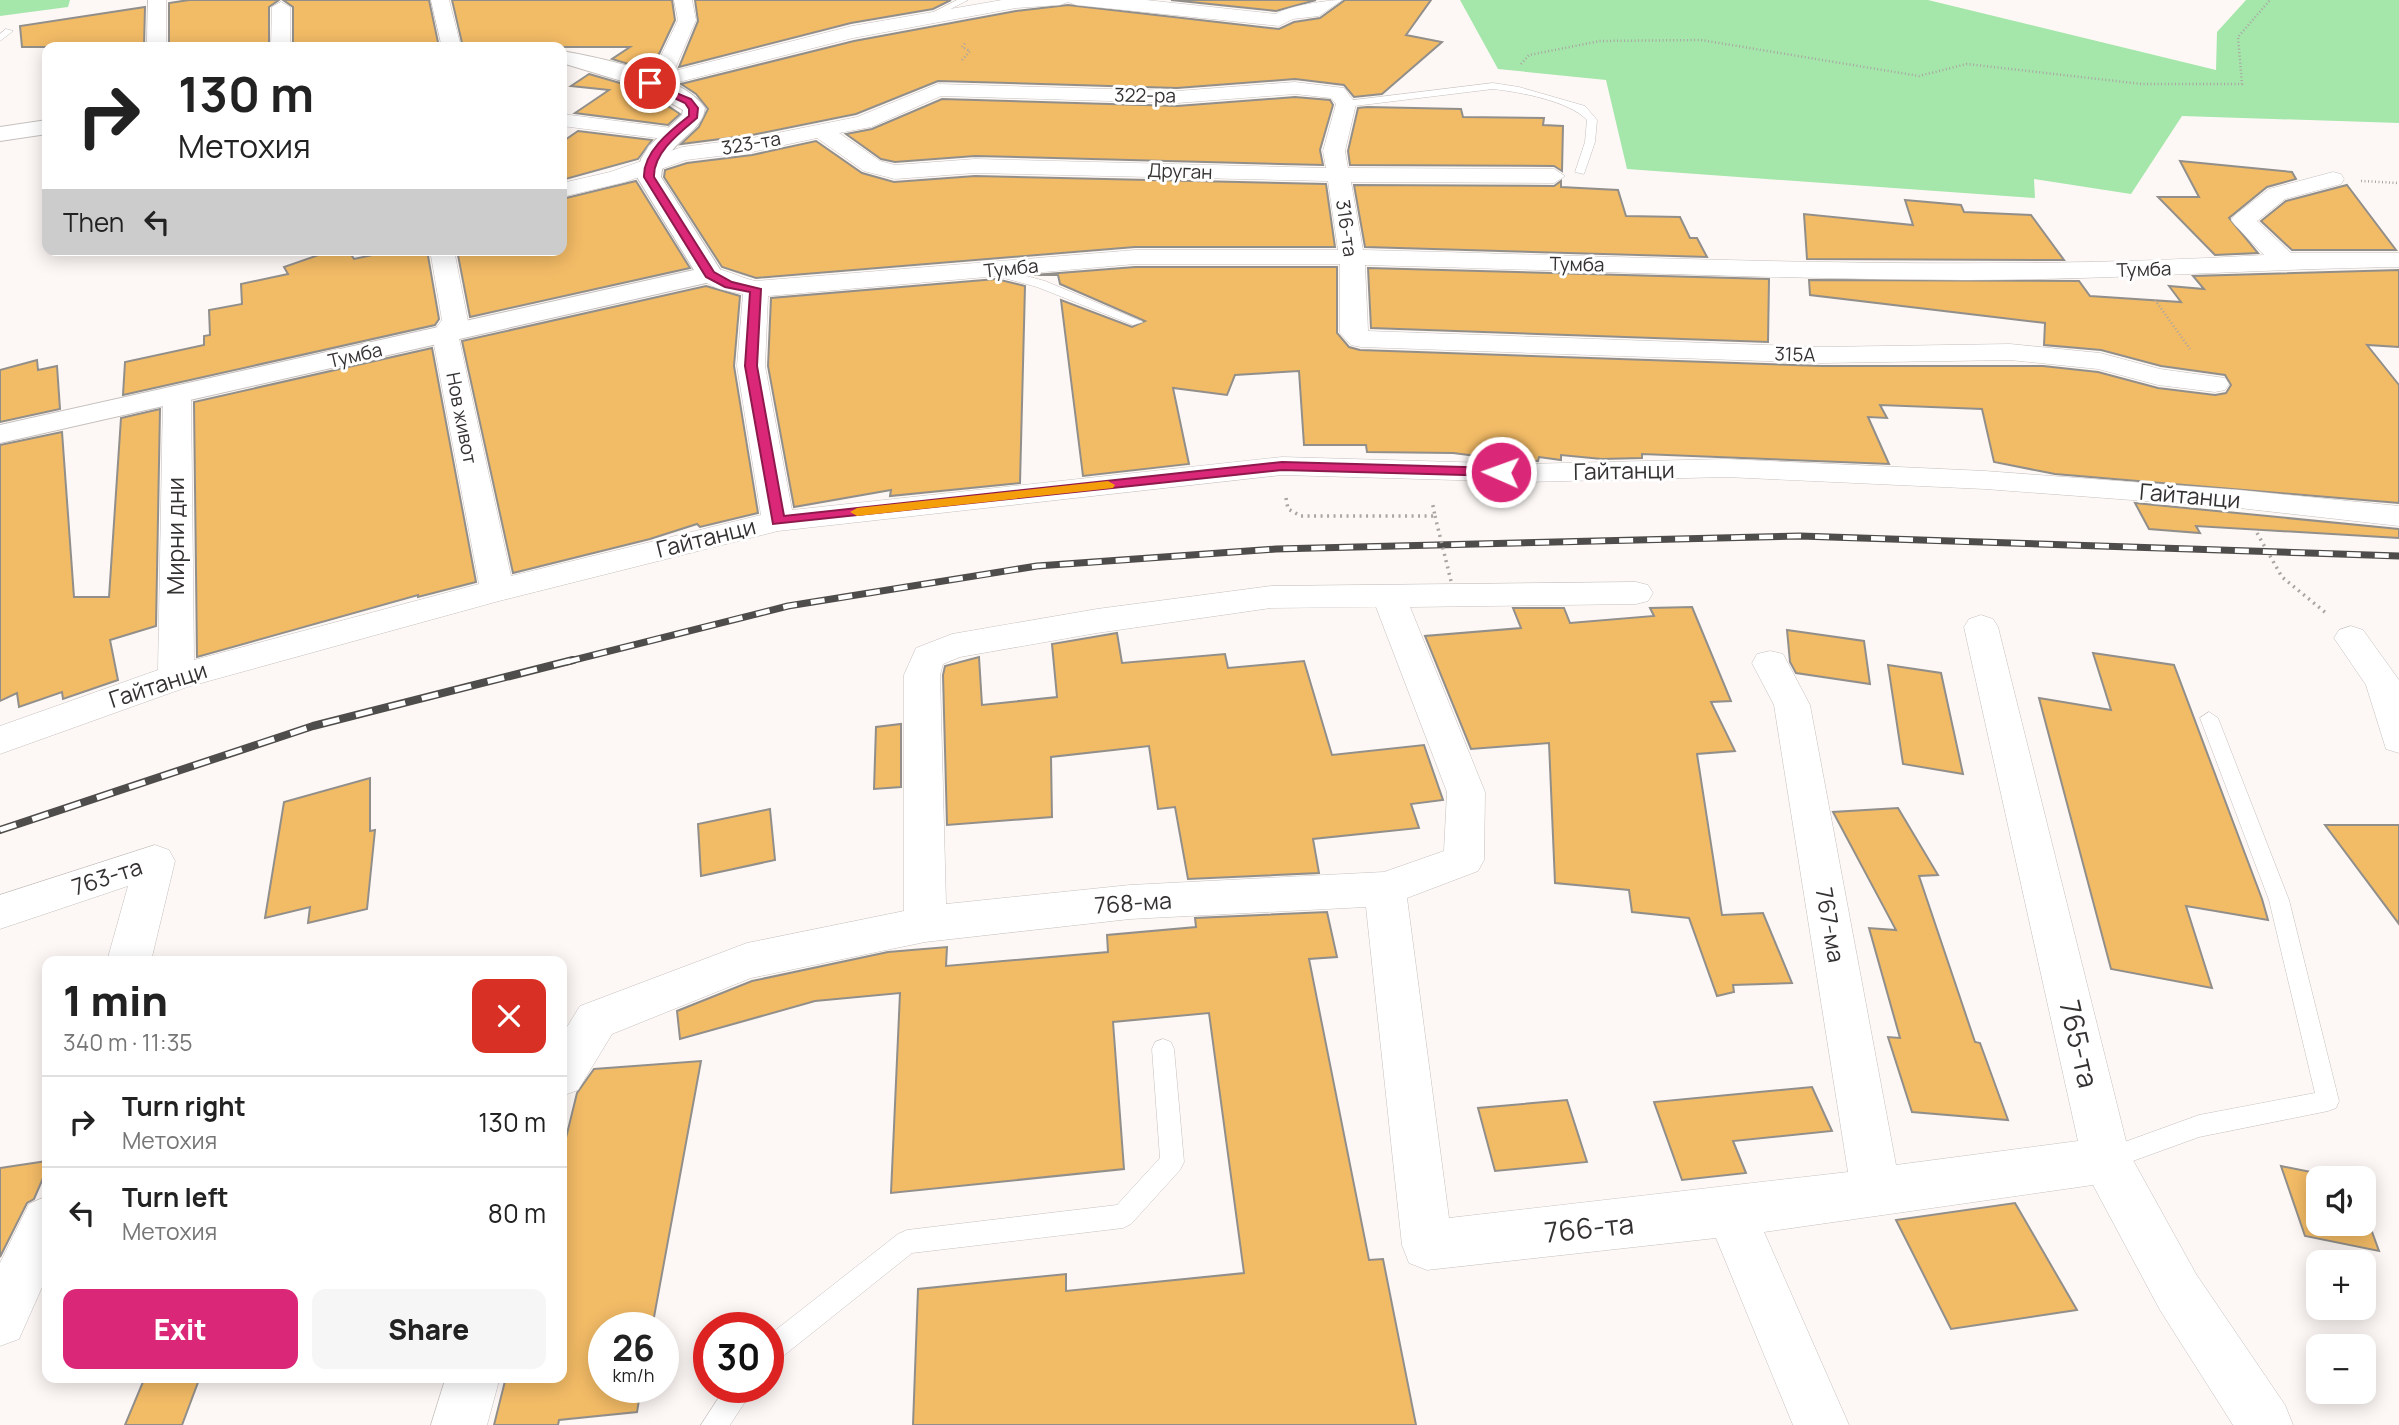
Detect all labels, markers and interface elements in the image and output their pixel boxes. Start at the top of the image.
pin [620,53,680,113]
text: 130 m [178,60,314,127]
icon: arrive [631,64,669,102]
icon: right [63,70,154,161]
street label: 322-ра [1114,81,1176,109]
text: Метохия [178,124,311,168]
street label: 323-та [719,125,783,161]
street label: Друган [1147,157,1213,185]
street label: 316-та [1330,198,1364,258]
icon: left [138,203,176,241]
text: Then [63,204,124,240]
street label: Тумба [1549,251,1605,277]
street label: Тумба [982,252,1040,284]
street label: Тумба [2116,255,2172,283]
street label: Тумба [325,336,385,374]
street label: 315А [1774,340,1816,368]
street label: Нов живот [440,370,484,467]
position arrow [1464,435,1538,509]
street label: Гайтанци [1573,453,1675,487]
street label: Гайтанци [2138,475,2242,515]
street label: Мирни дни [159,477,191,595]
street label: Гайтанци [653,509,759,565]
street label: Гайтанци [105,653,211,715]
street label: 763-та [67,850,146,902]
street label: 768-ма [1093,883,1173,921]
street label: 767-ма [1809,885,1853,965]
text: 1 min [63,971,168,1029]
button: close [472,979,546,1053]
street label: 765-та [2052,996,2108,1091]
text: 340 m · 11:35 [63,1026,193,1058]
text: Turn right [122,1088,246,1124]
icon: right [63,1103,101,1141]
text: 130 m [478,1104,546,1140]
text: Метохия [122,1124,217,1156]
map controls [2306,1166,2376,1404]
button: sound [2306,1166,2376,1236]
text: Turn left [122,1179,229,1215]
icon: left [63,1194,101,1232]
text: 80 m [488,1195,546,1231]
street label: 766-та [1542,1203,1636,1251]
text: Метохия [122,1215,217,1247]
button: + [2306,1250,2376,1320]
button: Exit [63,1289,298,1369]
button: Share [312,1289,546,1369]
speed limit sign: 30 [693,1312,784,1403]
text: 26 [612,1324,655,1372]
button: − [2306,1334,2376,1404]
text: km/h [613,1363,654,1387]

